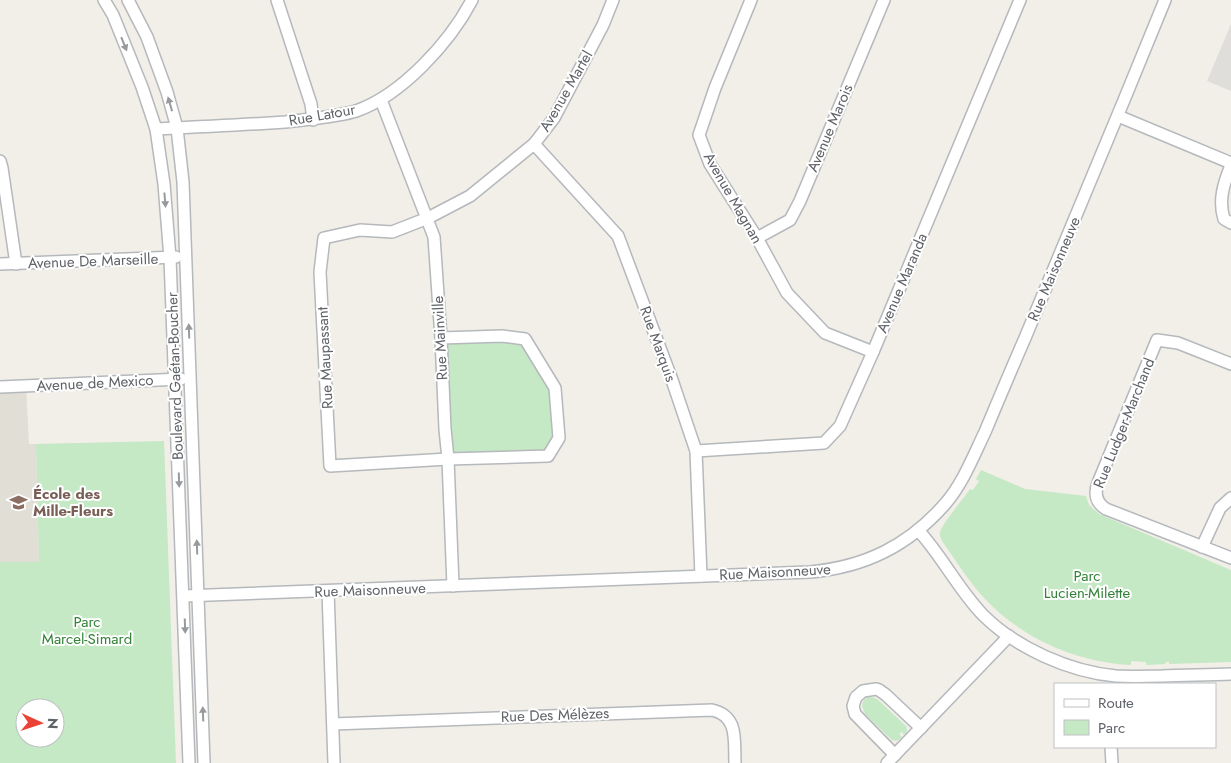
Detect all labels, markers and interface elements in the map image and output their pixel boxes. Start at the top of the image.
one-way arrow [121,37,129,51]
street label: Avenue Martel [534,46,598,136]
street label: Avenue Marois [802,81,858,175]
one-way arrow [166,97,174,112]
street label: Rue Latour [287,98,358,132]
street label: Avenue Magnan [698,148,768,248]
one-way arrow [162,192,170,208]
street label: Rue Maisonneuve [1022,213,1086,325]
street label: Avenue Maranda [871,230,933,336]
street label: Avenue De Marseille [27,248,159,274]
street label: Boulevard Gaétan-Boucher [161,291,189,460]
street label: Rue Mainville [427,295,453,381]
street label: Rue Marquis [634,303,682,385]
street label: Rue Maupassant [311,306,339,410]
one-way arrow [185,323,193,339]
street label: Rue Ludger-Marchand [1088,354,1160,492]
street label: Avenue de Mexico [36,369,154,397]
one-way arrow [175,472,183,488]
place label: École des Mille-Fleurs [33,483,113,522]
school or university icon: École des Mille-Fleurs [9,493,29,513]
one-way arrow [193,539,201,555]
street label: Rue Maisonneuve [719,558,831,586]
park label: Parc Lucien-Milette [1044,565,1130,604]
street label: Rue Maisonneuve [314,577,426,603]
park label: Parc Marcel-Simard [42,611,132,650]
one-way arrow [181,618,189,634]
legend [1054,683,1216,748]
text: Route [1098,692,1134,714]
north arrow [15,698,65,748]
street label: Rue Des Mélèzes [500,702,610,728]
one-way arrow [198,706,206,722]
text: Parc [1098,717,1125,739]
text: N [43,718,63,730]

